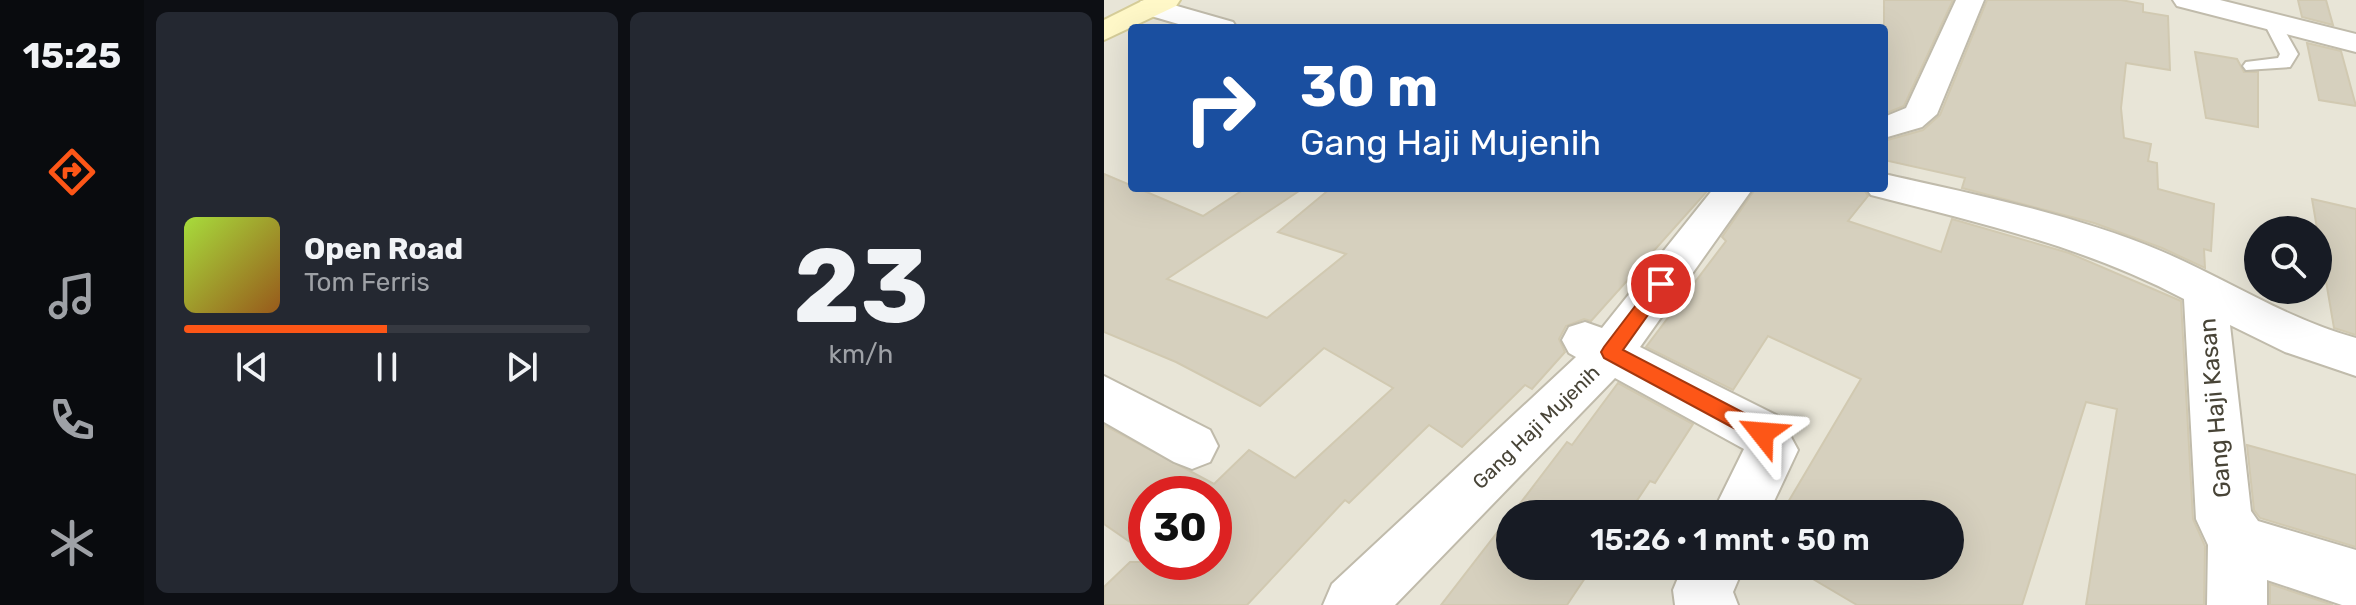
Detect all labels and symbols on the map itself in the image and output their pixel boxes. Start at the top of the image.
pin [1627,250,1695,318]
street label: Gang Haji Kasan [2193,317,2237,499]
street label: Gang Haji Mujenih [1467,360,1605,494]
position arrow [1720,391,1804,475]
speed limit sign: 30 [1128,476,1232,580]

